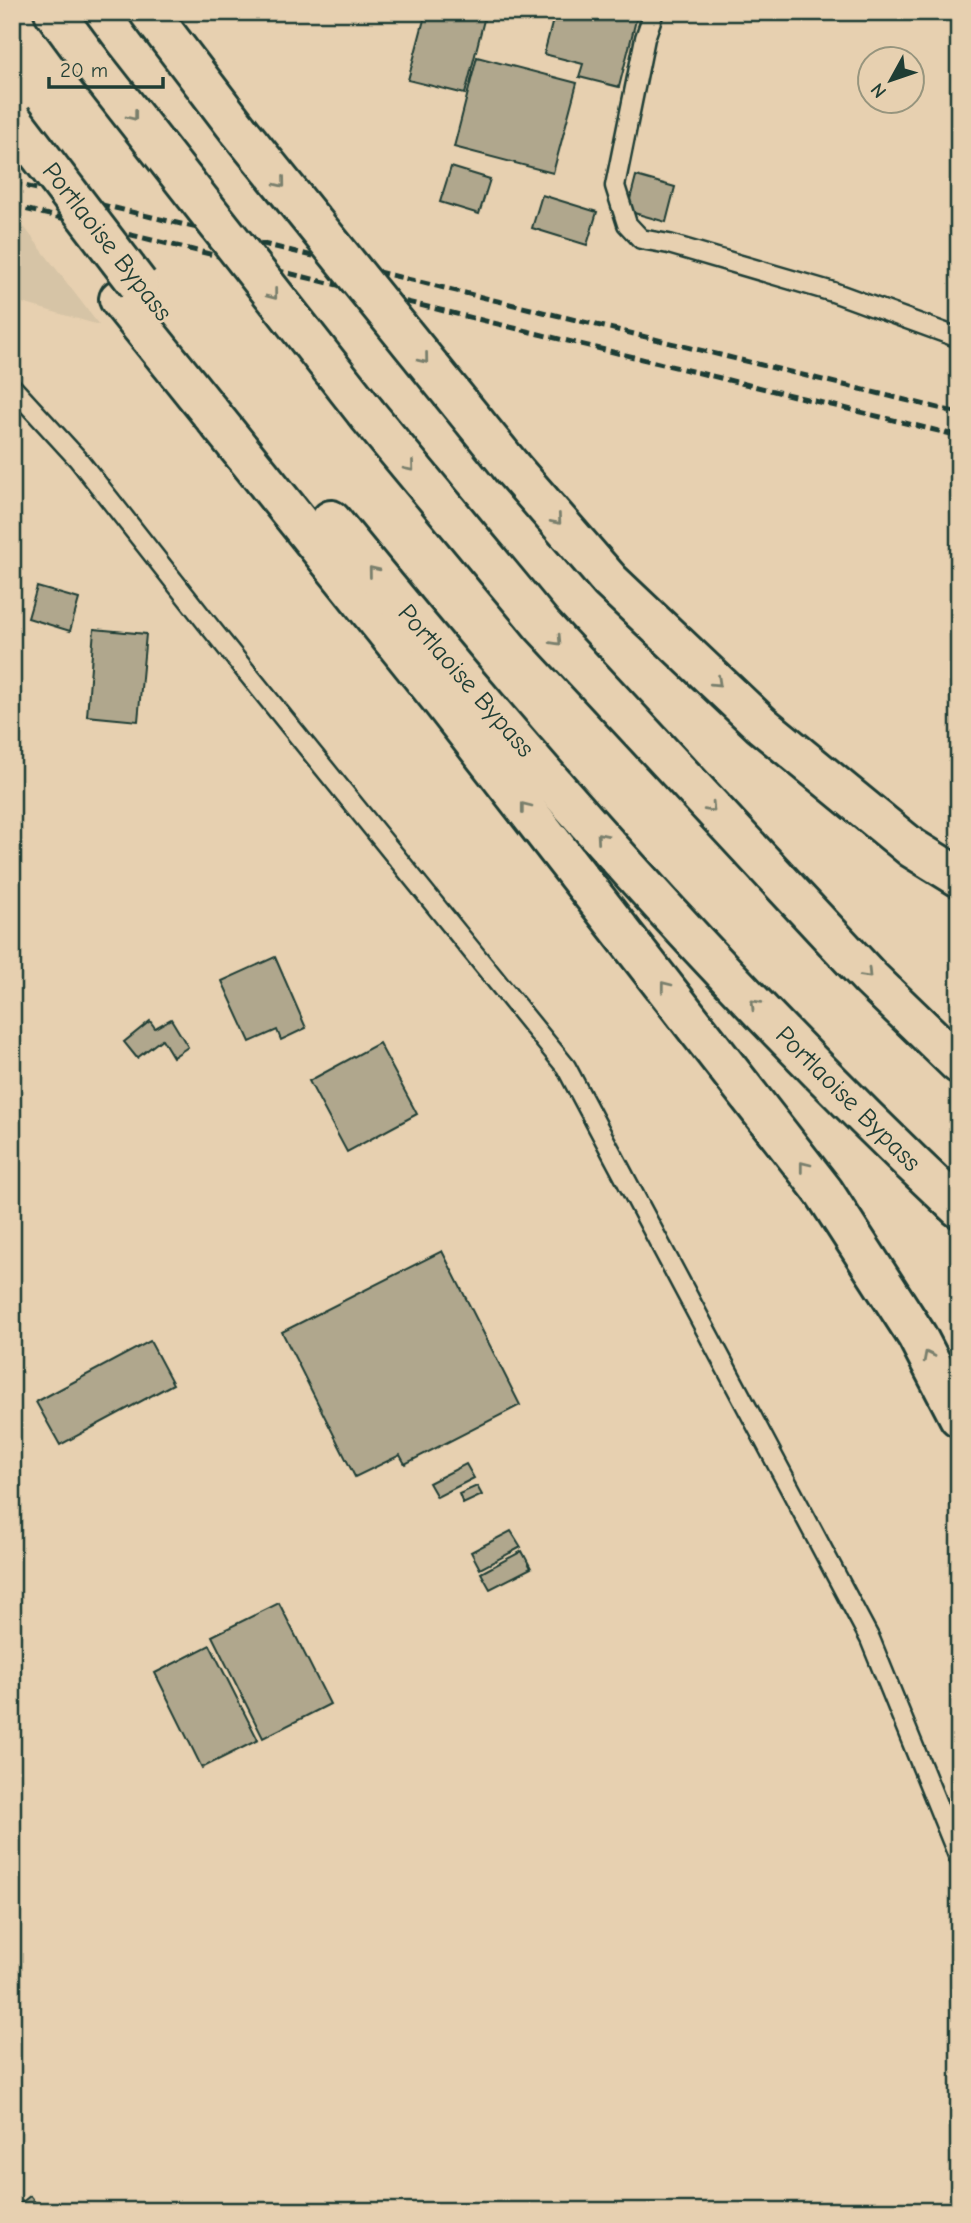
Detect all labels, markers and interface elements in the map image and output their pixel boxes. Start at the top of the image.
scale bar [49,46,163,90]
north arrow [856,46,926,116]
text: 20 m [60,58,108,82]
text: N [866,78,891,102]
one-way arrow [124,108,137,120]
street label: Portlaoise Bypass [36,157,178,327]
one-way arrow [273,174,285,187]
one-way arrow [264,287,277,299]
one-way arrow [416,351,428,364]
one-way arrow [402,458,414,471]
one-way arrow [549,512,561,525]
one-way arrow [369,567,381,580]
street label: Portlaoise Bypass [391,598,541,764]
one-way arrow [549,633,561,646]
one-way arrow [709,673,722,686]
one-way arrow [703,800,715,813]
one-way arrow [520,802,533,814]
one-way arrow [597,832,609,845]
one-way arrow [858,966,871,979]
one-way arrow [660,981,673,993]
one-way arrow [750,999,763,1012]
street label: Portlaoise Bypass [769,1020,927,1178]
one-way arrow [800,1161,813,1173]
one-way arrow [922,1351,936,1363]

